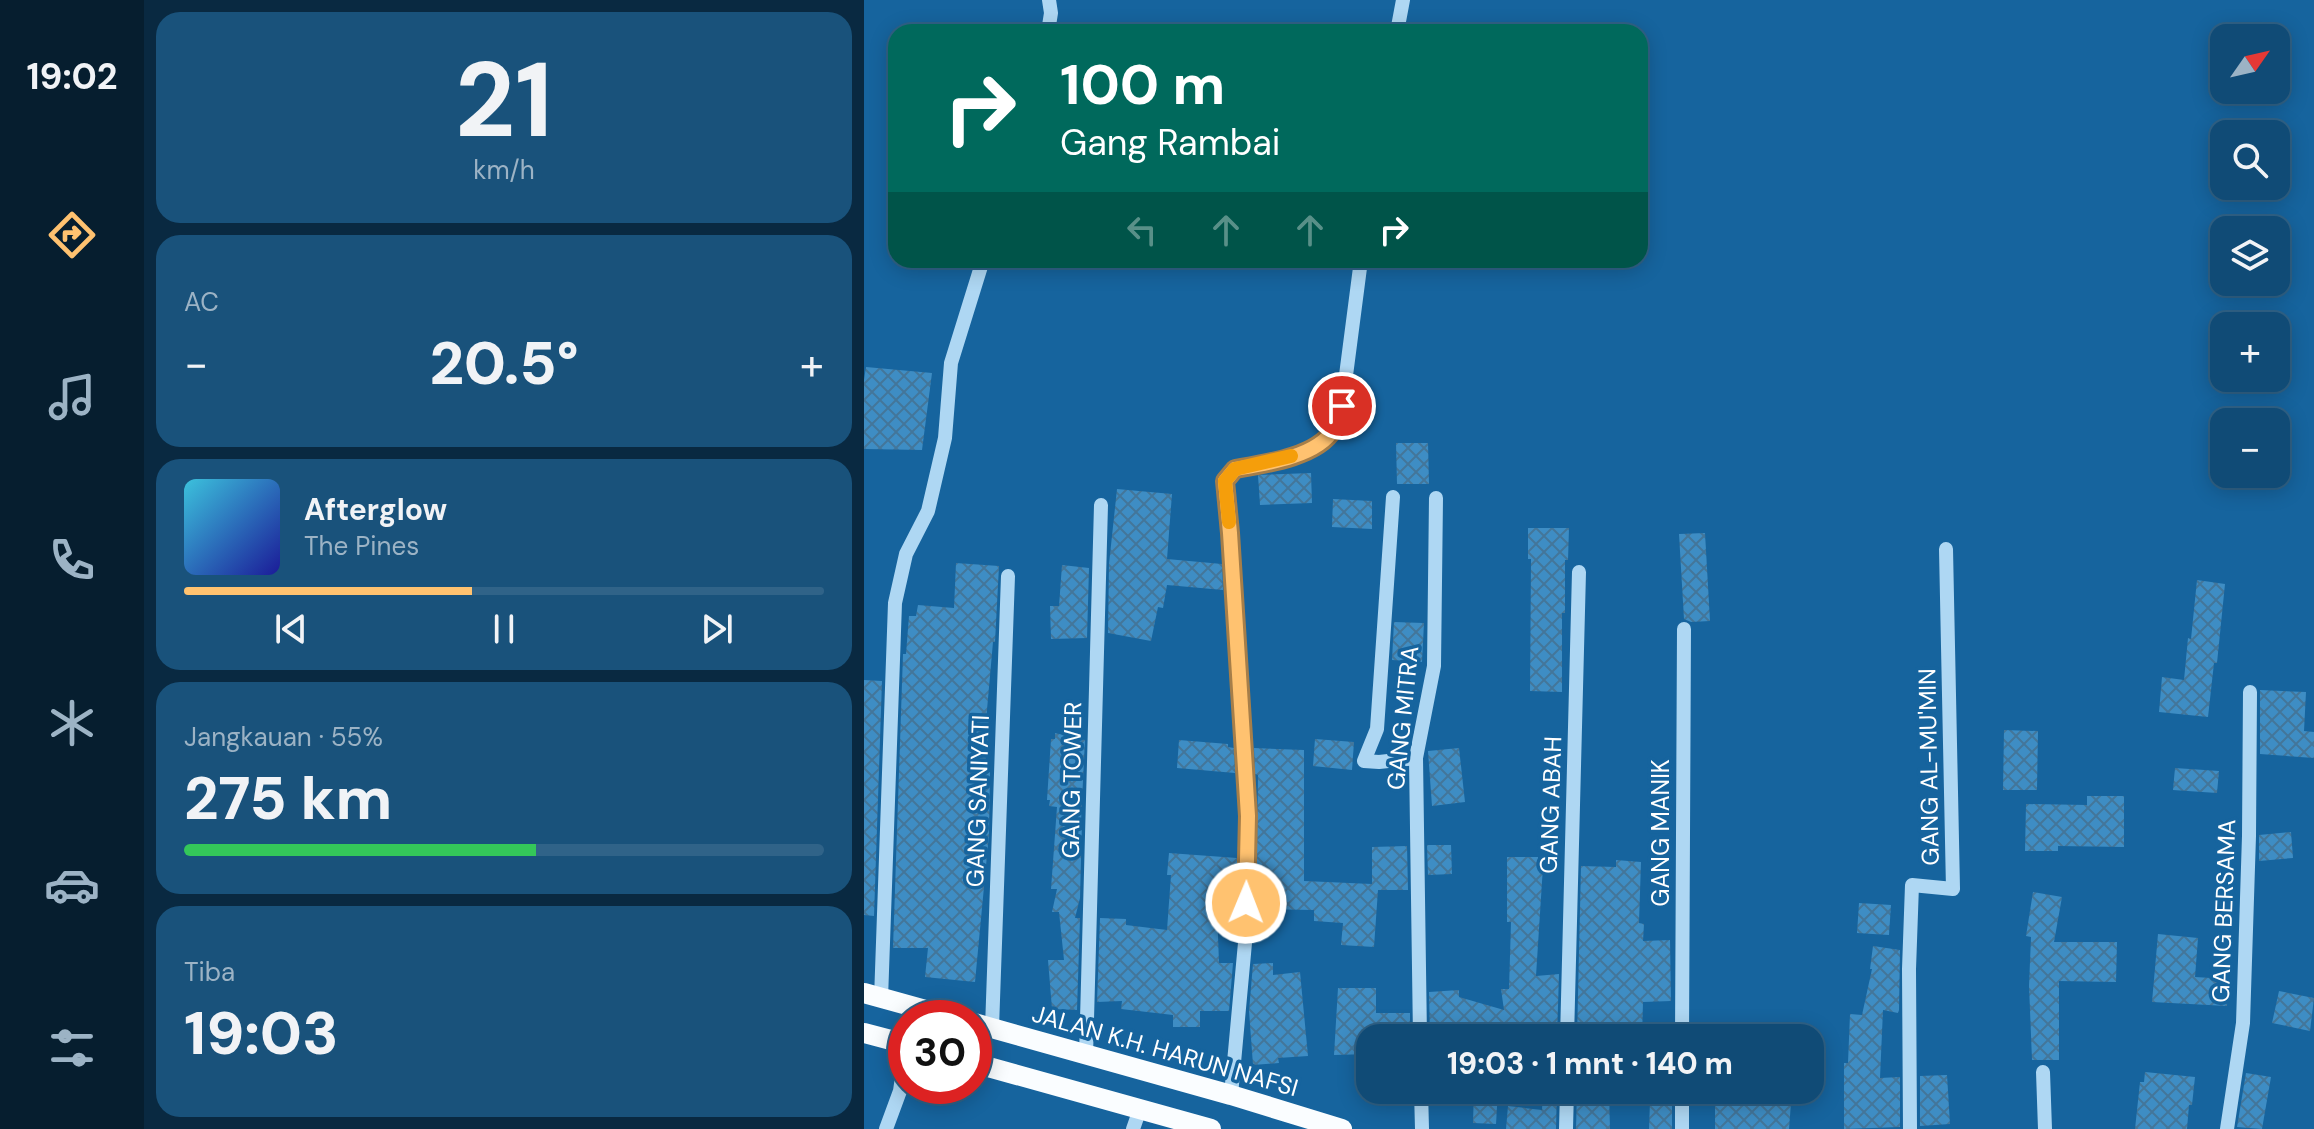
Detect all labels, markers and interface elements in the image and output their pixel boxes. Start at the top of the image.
north arrow [2210,24,2290,104]
map controls [2210,24,2290,488]
text: 21 [455,33,553,168]
text: 100 m [1060,48,1225,121]
text: 19:02 [26,53,118,100]
icon: right [928,56,1032,160]
text: Gang Rambai [1060,119,1281,166]
button: search [2210,120,2290,200]
text: km/h [473,153,535,187]
icon: directions [44,207,100,263]
icon: left [1120,208,1164,252]
icon: ahead [1204,208,1248,252]
icon: ahead [1288,208,1332,252]
icon: right [1372,208,1416,252]
button: layers [2210,216,2290,296]
text: AC [184,285,219,319]
button: + [2210,312,2290,392]
text: 20.5° [429,324,579,403]
text: − [184,335,208,393]
text: + [800,335,824,393]
icon: music [44,369,100,425]
pin [1308,372,1376,440]
icon: arrive [1320,384,1364,428]
button: − [2210,408,2290,488]
text: Afterglow [304,490,447,529]
text: The Pines [304,529,419,563]
icon: phone [44,532,100,588]
icon: previous [269,607,313,651]
icon: pause [482,607,526,651]
icon: next [695,607,739,651]
street label: GANG MITRA [1380,644,1425,792]
street label: GANG AL-MU'MIN [1911,668,1946,866]
icon: climate [44,695,100,751]
street label: GANG TOWER [1055,701,1088,859]
street label: GANG SANIYATI [959,714,996,888]
text: Jangkauan · 55% [184,720,383,754]
street label: GANG ABAH [1533,736,1568,874]
text: 275 km [184,759,392,838]
street label: GANG MANIK [1645,759,1676,907]
street label: GANG BERSAMA [2205,819,2242,1003]
icon: car [44,857,100,913]
position arrow [1204,861,1288,945]
text: Tiba [184,955,235,989]
text: 19:03 [184,994,338,1073]
street label: JALAN K.H. HARUN NAFSI [1029,998,1302,1103]
speed limit sign: 30 [888,1000,992,1104]
icon: filters [44,1020,100,1076]
text: 19:03 · 1 mnt · 140 m [1447,1044,1733,1083]

